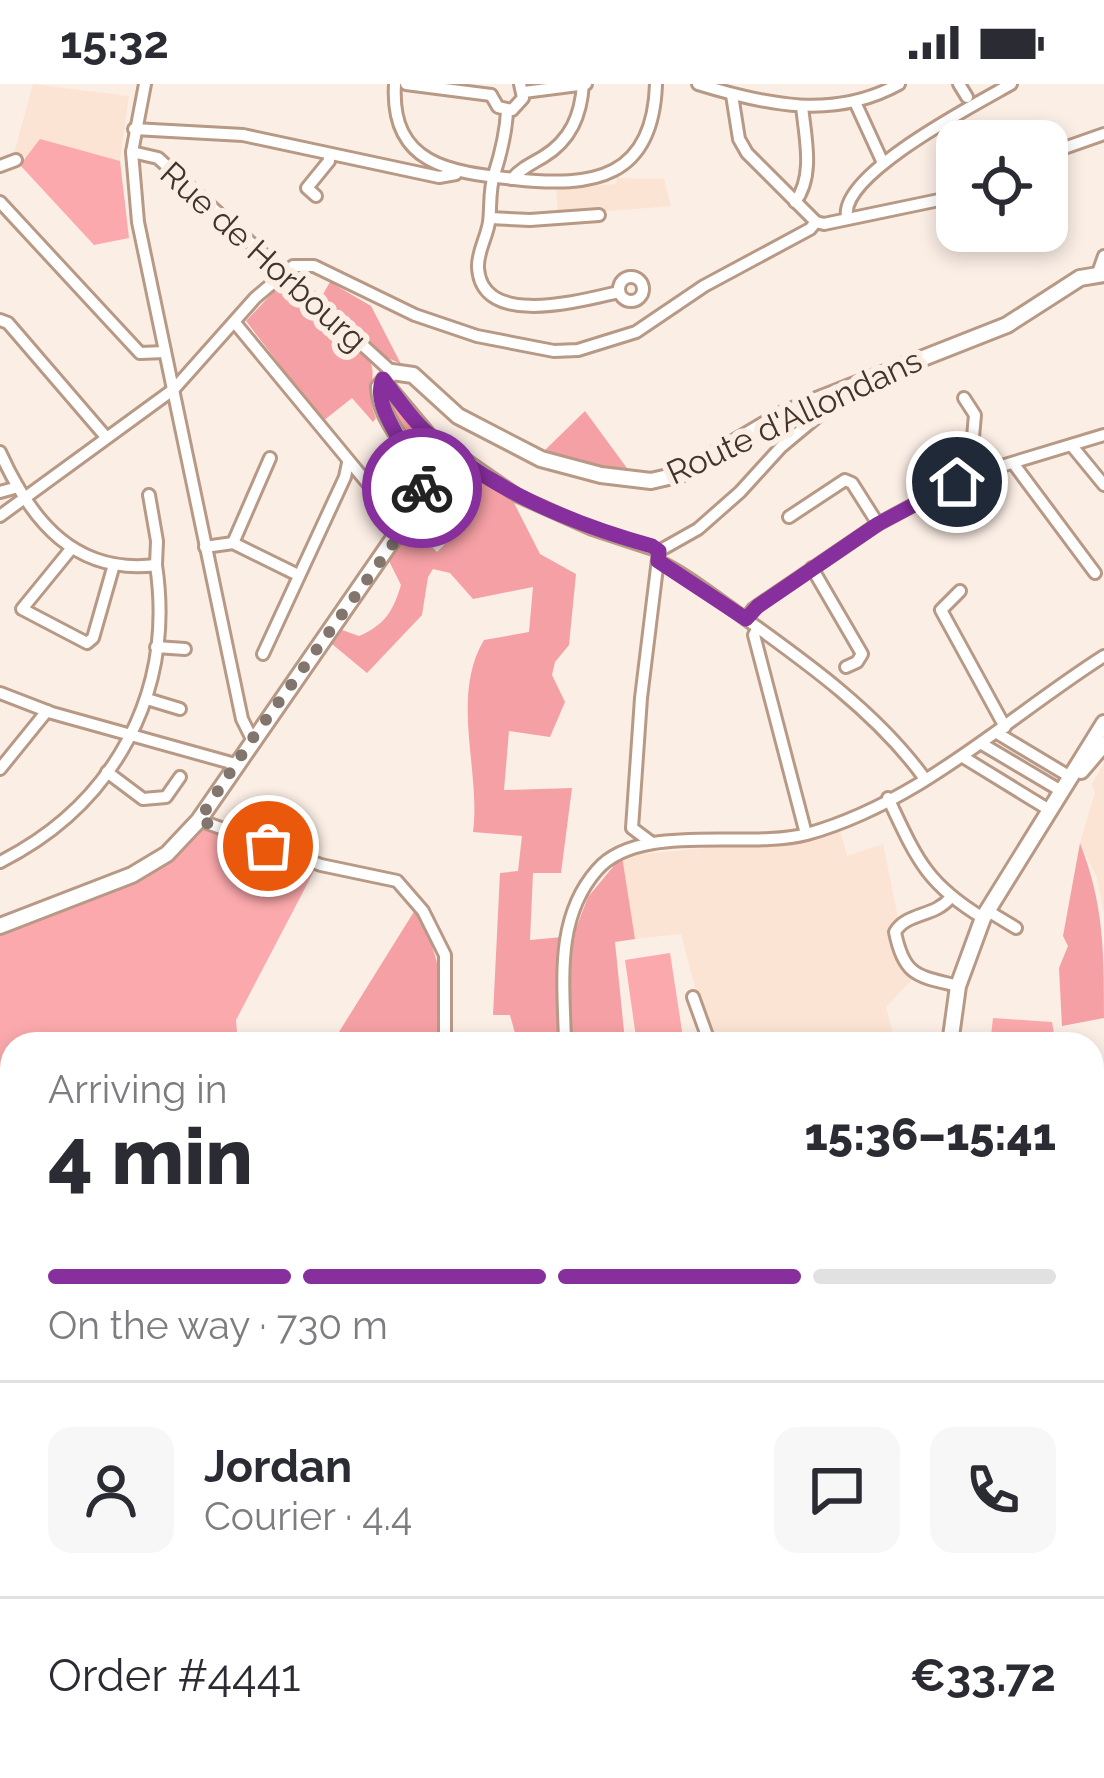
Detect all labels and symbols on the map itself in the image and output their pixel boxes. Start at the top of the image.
street label: Rue de Horbourg [153,154,375,359]
street label: Route d'Allondans [661,340,928,493]
courier [362,428,482,548]
pin [906,431,1008,533]
pin [217,795,319,897]

